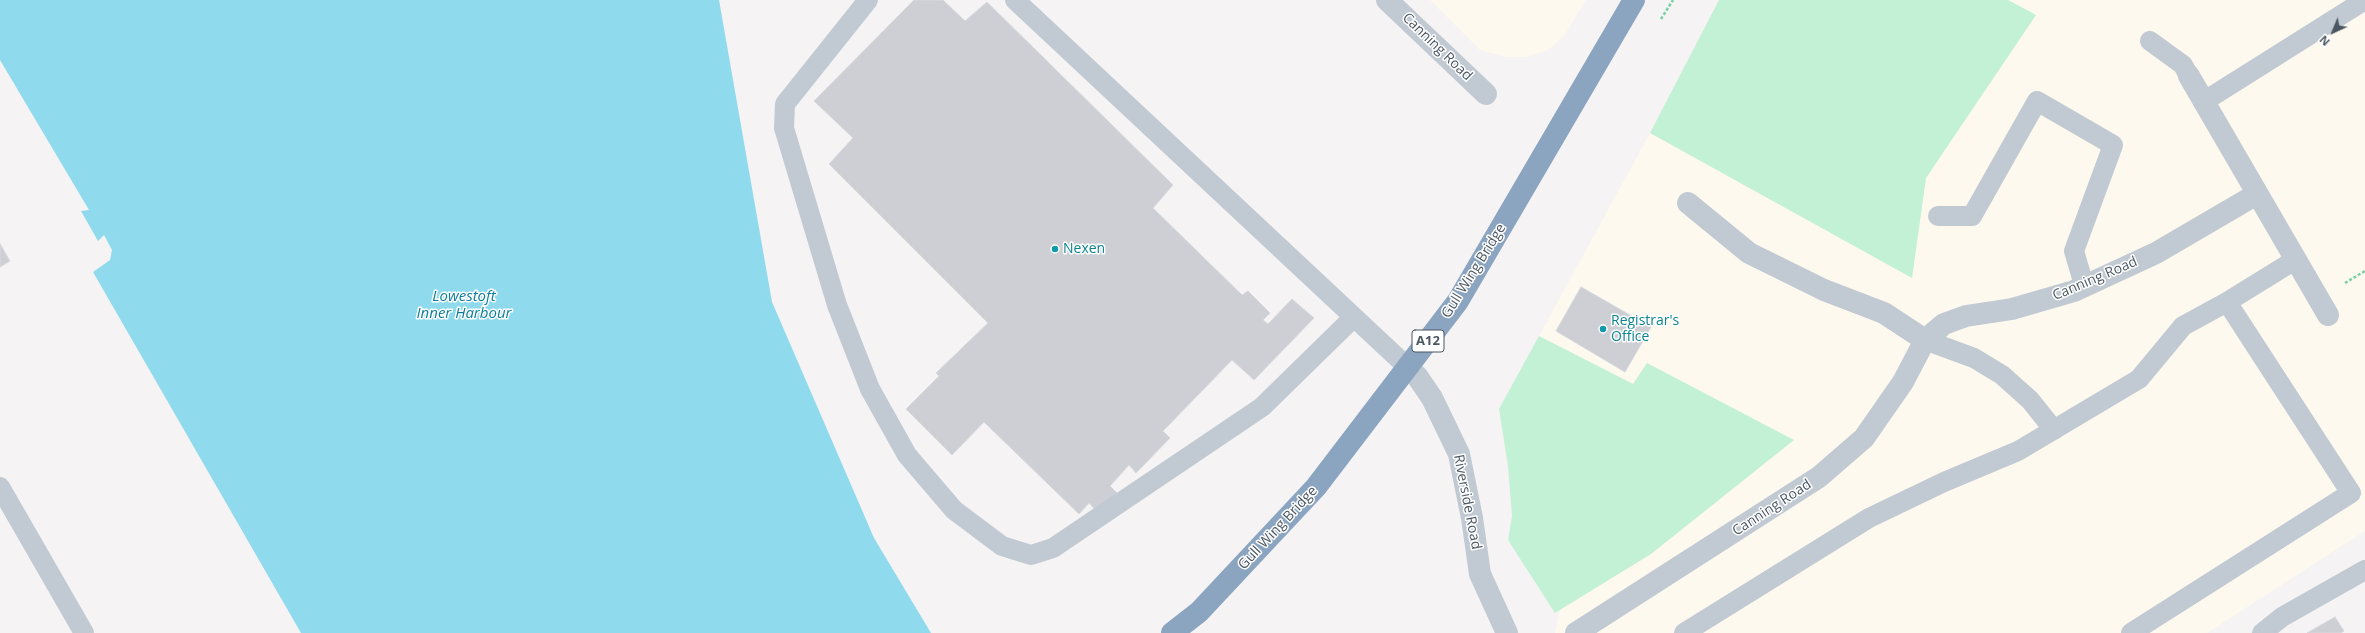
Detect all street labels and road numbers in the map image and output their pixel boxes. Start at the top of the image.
street label: Canning Road [1399,10,1475,84]
street label: Gull Wing Bridge [1438,221,1510,321]
street label: Canning Road [2050,254,2140,304]
road number: A12 [1412,330,1444,352]
street label: Riverside Road [1450,453,1484,551]
street label: Canning Road [1729,476,1815,540]
street label: Gull Wing Bridge [1235,483,1321,573]

